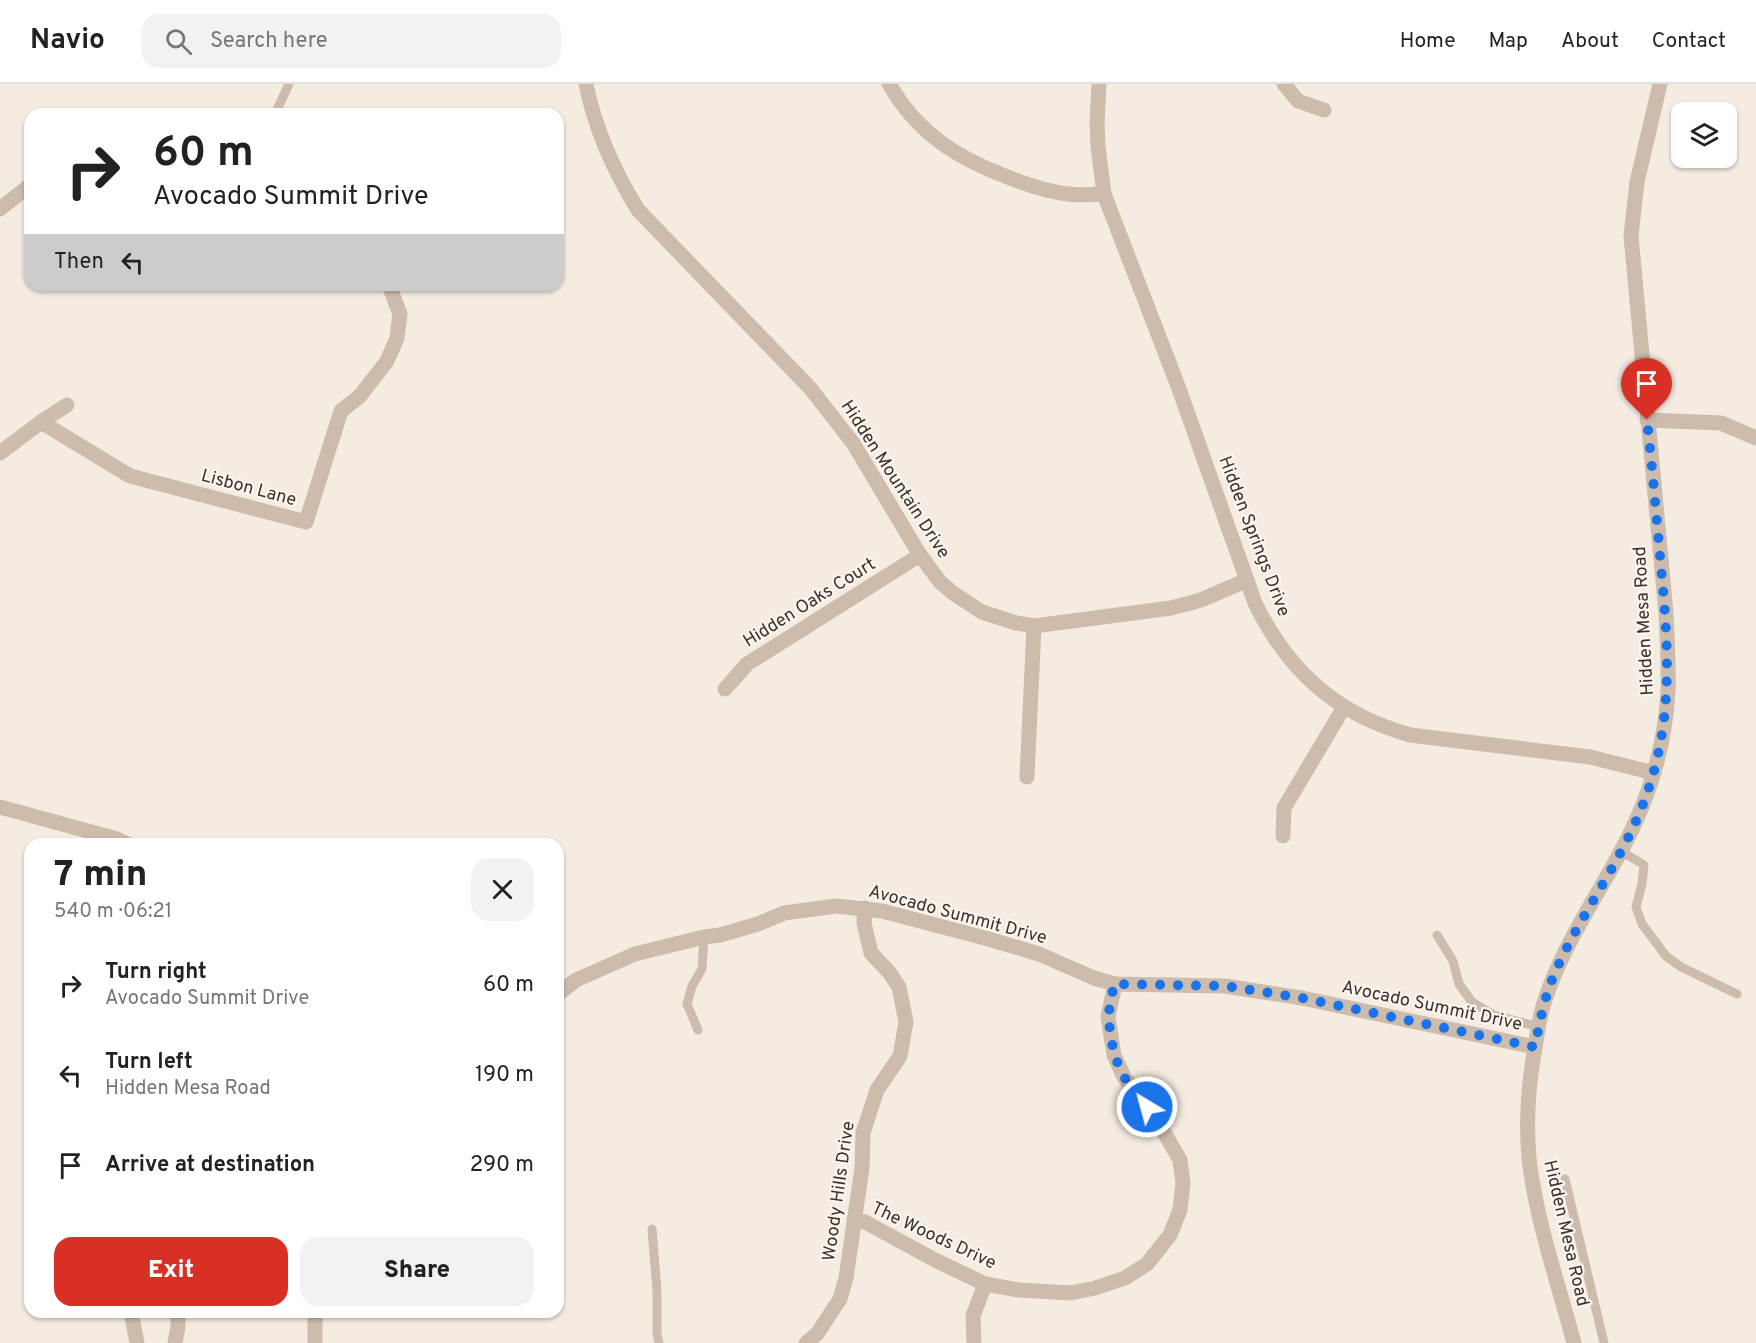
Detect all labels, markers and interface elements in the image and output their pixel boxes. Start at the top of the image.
search box [141,14,561,68]
text: Navio [30,23,105,59]
icon: search [162,25,195,58]
text: Search here [210,28,327,55]
text: Home [1400,28,1456,55]
text: Map [1489,28,1528,55]
text: About [1561,28,1619,55]
text: Contact [1652,28,1726,55]
map controls [1671,102,1737,168]
button: layers [1671,102,1737,168]
text: 60 m [153,128,254,181]
icon: right [54,132,132,210]
text: Avocado Summit Drive [153,180,429,214]
icon: left [116,246,149,279]
text: Then [54,249,104,276]
pin [1621,358,1672,420]
icon: arrive [1630,367,1663,400]
street label: Hidden Mountain Drive [835,396,954,563]
street label: Hidden Springs Drive [1212,453,1295,620]
street label: Lisbon Lane [198,465,299,512]
street label: Hidden Mesa Road [1629,546,1660,696]
street label: Hidden Oaks Court [739,553,880,653]
text: 7 min [54,853,147,899]
button: close [471,858,534,921]
street label: Avocado Summit Drive [866,881,1049,950]
text: 540 m · 06:21 [54,899,172,925]
text: Turn right [105,959,207,986]
icon: right [54,969,87,1002]
text: 60 m [483,972,534,999]
street label: Avocado Summit Drive [1339,976,1524,1037]
text: Avocado Summit Drive [105,986,309,1012]
text: Turn left [105,1049,193,1076]
icon: left [54,1059,87,1092]
text: 190 m [475,1062,534,1089]
position arrow [1115,1075,1179,1139]
text: Hidden Mesa Road [105,1076,271,1102]
street label: Woody Hills Drive [818,1120,861,1263]
icon: arrive [54,1149,87,1182]
text: Arrive at destination [105,1152,315,1179]
text: 290 m [470,1152,534,1179]
street label: Hidden Mesa Road [1538,1158,1594,1309]
street label: The Woods Drive [867,1197,1000,1275]
button: Exit [54,1237,288,1306]
button: Share [300,1237,534,1306]

